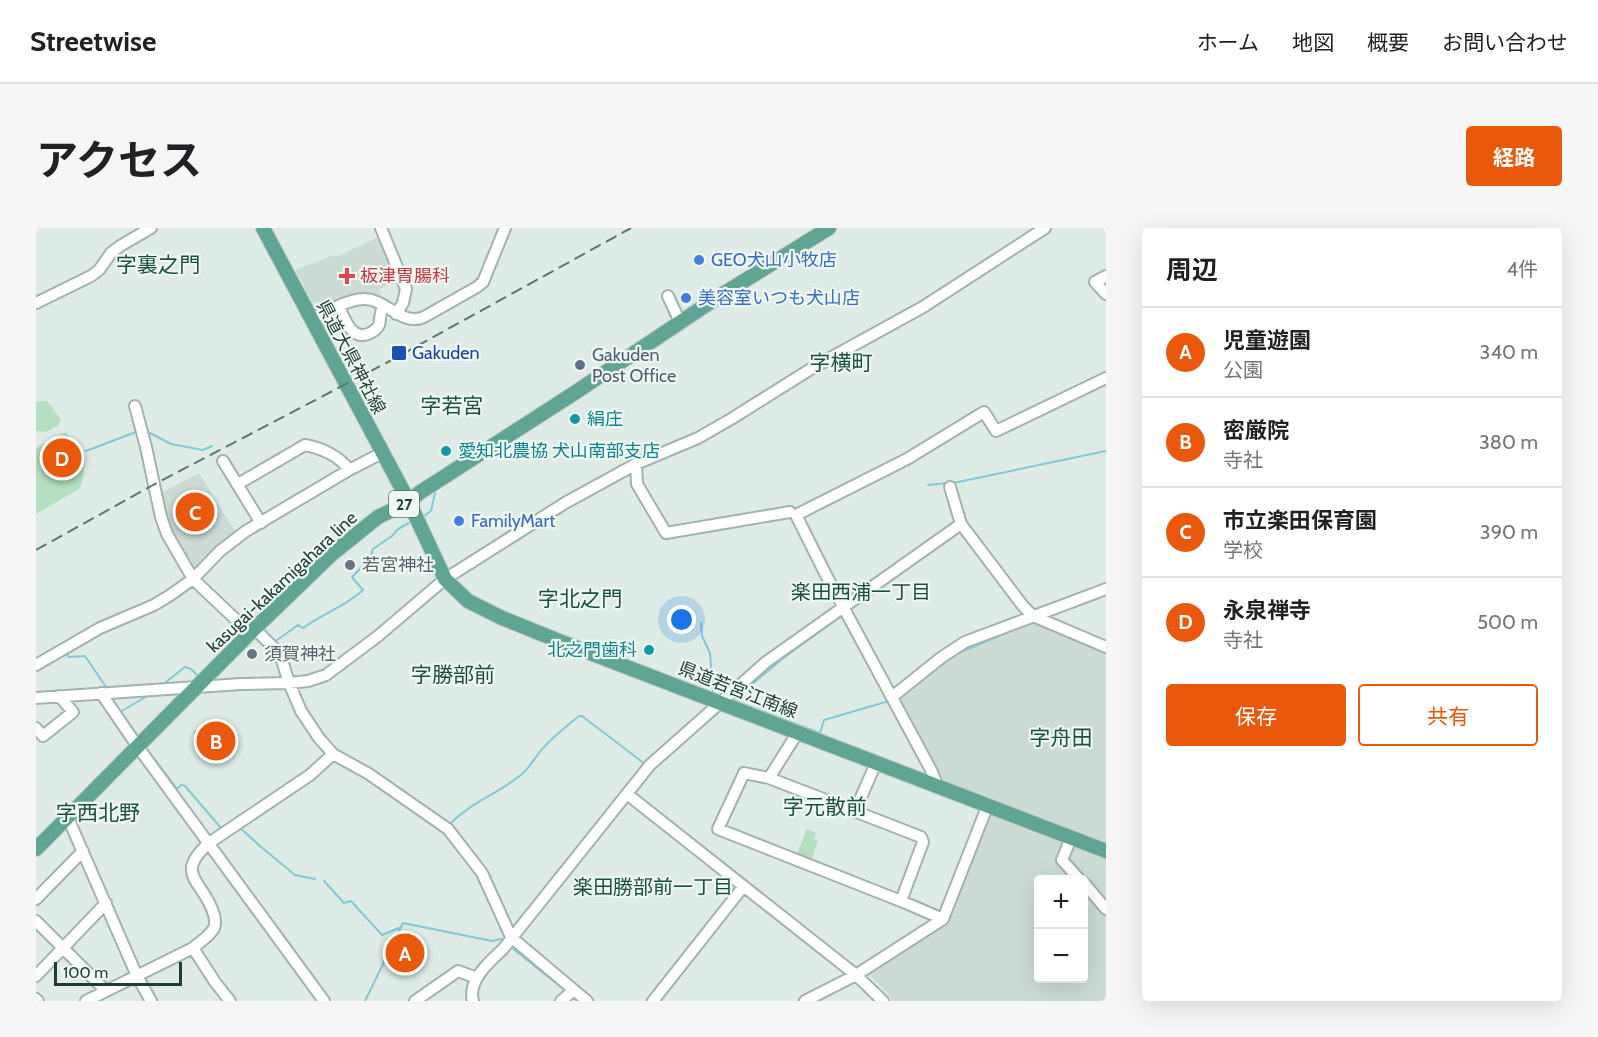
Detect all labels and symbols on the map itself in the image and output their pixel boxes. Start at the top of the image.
place label: GEO犬山小牧店 [711,249,837,271]
district label: 字裏之門 [116,252,200,277]
marker: GEO犬山小牧店 [692,253,706,267]
place label: 板津胃腸科 [360,265,450,287]
marker: 板津胃腸科 [338,267,356,285]
place label: 美容室いつも犬山店 [698,287,860,309]
marker: 美容室いつも犬山店 [679,291,693,305]
street label: 県道大県神社線 [312,296,390,418]
place label: Gakuden [412,342,480,364]
marker: Gakuden [390,344,408,362]
place label: Gakuden Post Office [592,344,676,387]
district label: 字横町 [810,350,873,375]
marker: Gakuden Post Office [573,358,587,372]
district label: 字若宮 [421,393,484,418]
place label: 絹庄 [587,408,623,430]
marker: 絹庄 [568,412,582,426]
pin: D [42,436,82,480]
place label: 愛知北農協 犬山南部支店 [458,440,660,462]
marker: 愛知北農協 犬山南部支店 [439,444,453,458]
pin: C [176,490,214,534]
road number: 27 [389,491,419,517]
street label: kasugai-kakamigahara line [202,507,362,657]
place label: FamilyMart [471,510,555,532]
marker: FamilyMart [452,514,466,528]
place label: 若宮神社 [362,554,434,576]
marker: 若宮神社 [343,558,357,572]
district label: 楽田西浦一丁目 [791,580,931,604]
district label: 字北之門 [538,586,622,611]
your location [667,605,696,634]
place label: 北之門歯科 [547,639,637,661]
place label: 須賀神社 [264,643,336,665]
marker: 北之門歯科 [642,643,656,657]
marker: 須賀神社 [245,647,259,661]
street label: 県道若宮江南線 [675,657,801,723]
district label: 字勝部前 [411,662,495,687]
pin: B [196,718,236,764]
district label: 字舟田 [1030,725,1093,750]
district label: 字元散前 [783,794,867,819]
district label: 字西北野 [56,800,140,825]
district label: 楽田勝部前一丁目 [573,875,733,899]
pin: A [386,930,424,976]
scale bar [54,959,182,986]

